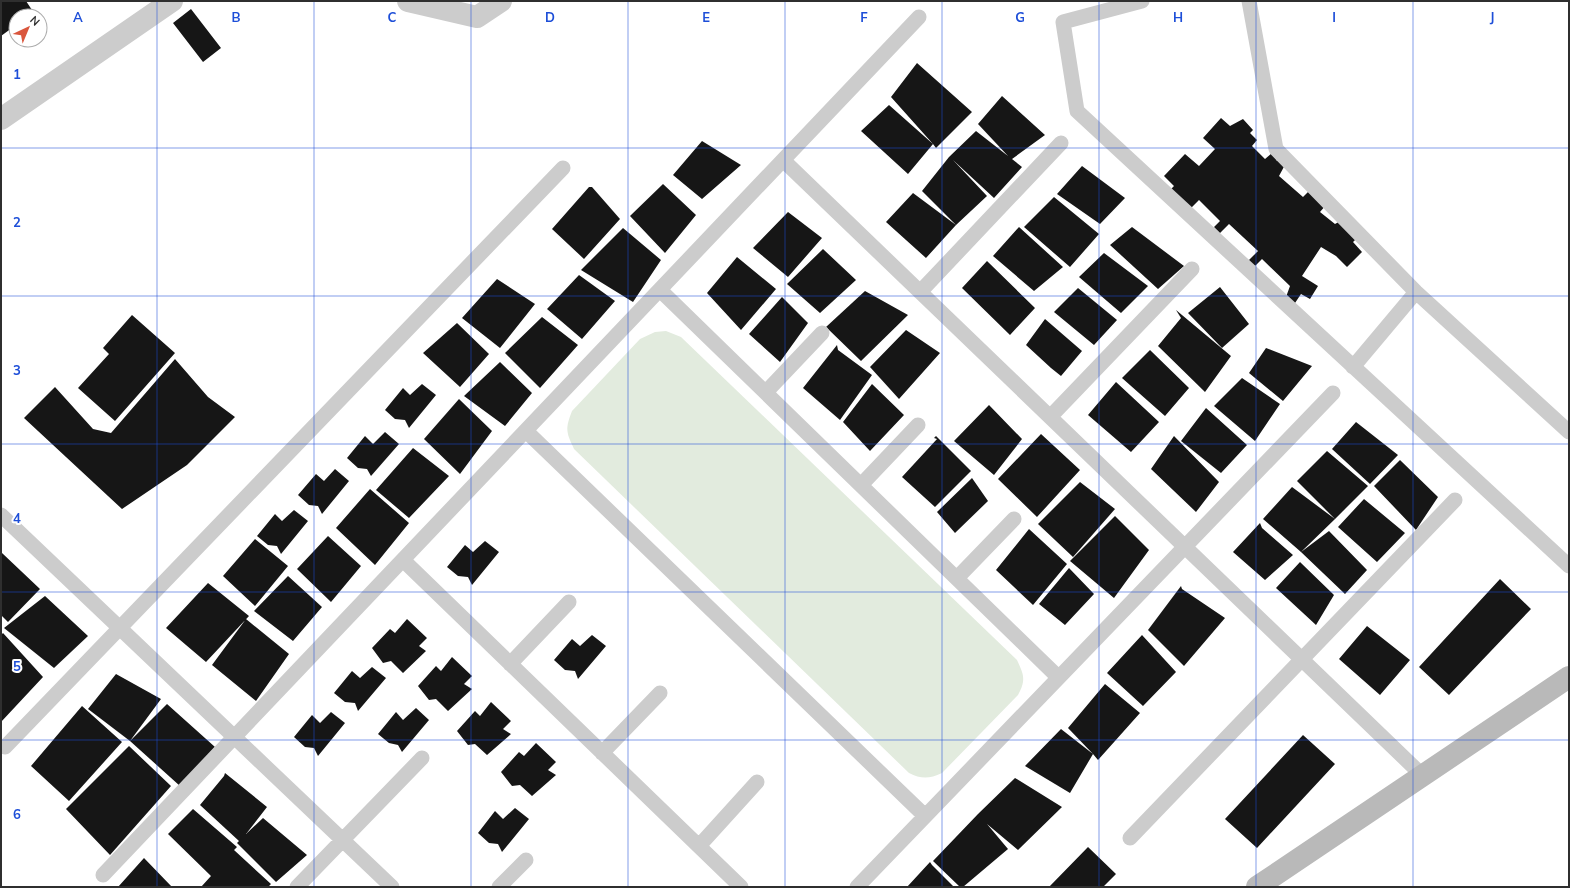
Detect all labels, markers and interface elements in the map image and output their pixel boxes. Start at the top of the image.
north arrow [8,8,48,48]
text: A [73,9,83,25]
text: B [232,9,241,25]
text: C [388,9,397,25]
text: D [545,9,555,25]
text: E [702,9,710,25]
text: F [860,9,868,25]
text: G [1015,9,1025,25]
text: H [1173,9,1183,25]
text: I [1332,9,1336,25]
text: J [1490,9,1494,25]
text: N [27,13,43,29]
text: 1 [13,66,21,82]
text: 2 [13,214,21,230]
text: 3 [13,362,21,378]
text: 4 [13,510,21,526]
text: 5 [13,658,21,674]
text: 6 [13,806,21,822]

